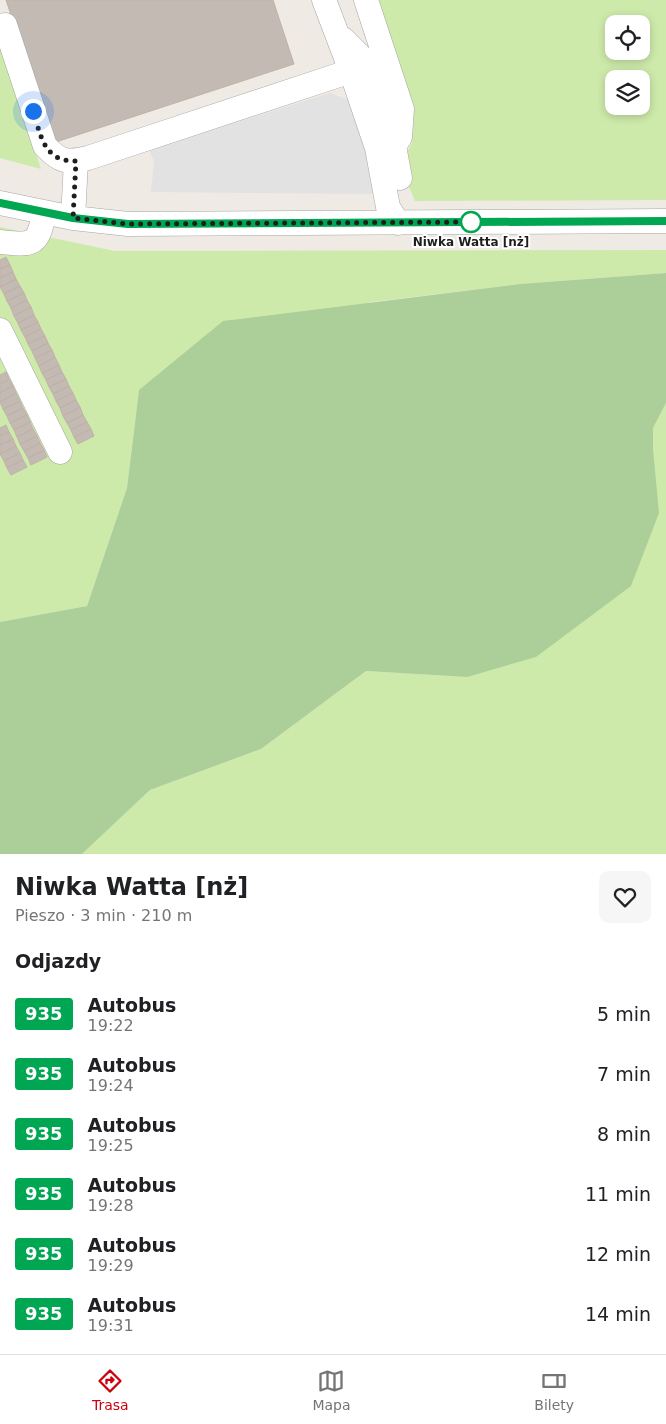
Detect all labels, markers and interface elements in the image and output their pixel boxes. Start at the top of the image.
map controls [605,15,650,115]
button: locate [605,15,650,60]
button: layers [605,70,650,115]
your location [21,99,46,124]
marker: Niwka Watta [nż] [460,211,482,233]
place label: Niwka Watta [nż] [413,235,529,249]
button: heart [599,871,651,923]
text: Niwka Watta [nż] [15,873,248,901]
text: Pieszo · 3 min · 210 m [15,906,192,925]
text: Odjazdy [15,950,101,972]
text: Autobus [88,994,176,1016]
text: 935 [25,1003,63,1024]
text: 5 min [597,1003,651,1025]
text: 19:22 [88,1016,134,1035]
text: Autobus [88,1054,176,1076]
text: 935 [25,1063,63,1084]
text: 7 min [597,1063,651,1085]
text: 19:24 [88,1076,134,1095]
text: Autobus [88,1114,176,1136]
text: 935 [25,1123,63,1144]
text: 8 min [597,1123,651,1145]
text: 19:25 [88,1136,134,1155]
text: Autobus [88,1174,176,1196]
text: 935 [25,1183,63,1204]
text: 11 min [585,1183,651,1205]
text: 19:28 [88,1196,134,1215]
text: Autobus [88,1234,176,1256]
text: 935 [25,1243,63,1264]
text: 12 min [585,1243,651,1265]
text: 19:29 [88,1256,134,1275]
text: Autobus [88,1294,176,1316]
text: 935 [25,1303,63,1324]
text: 14 min [585,1303,651,1325]
text: 19:31 [88,1316,134,1335]
tab: Trasa [92,1367,129,1413]
tab: Mapa [312,1367,351,1413]
tab: Bilety [534,1367,574,1413]

